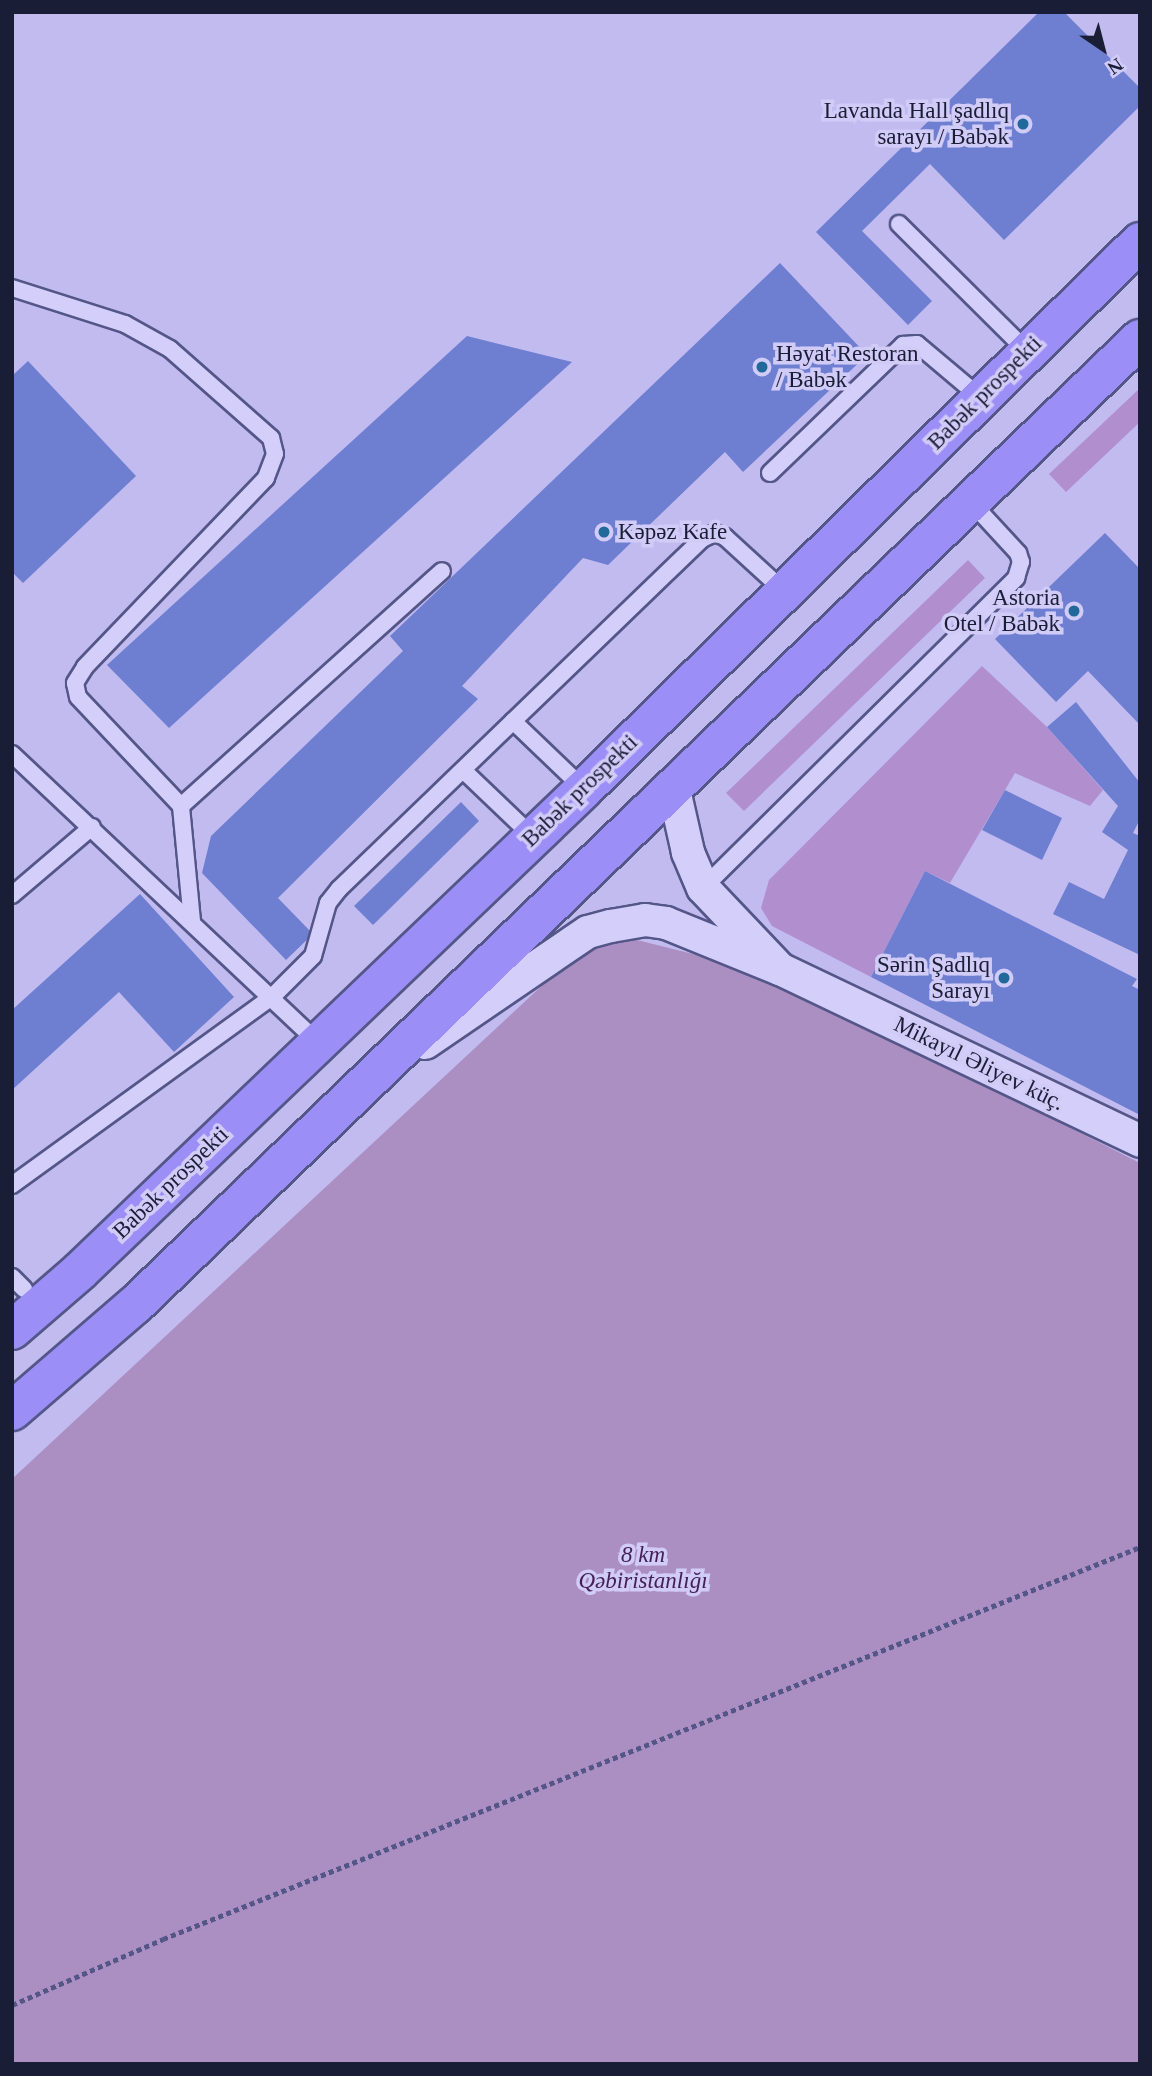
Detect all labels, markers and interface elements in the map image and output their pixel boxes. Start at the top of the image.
north arrow [1068,14,1138,84]
text: N [1104,54,1127,79]
place label: Lavanda Hall şadlıq sarayı / Babək [824,97,1009,151]
marker: Lavanda Hall şadlıq sarayı / Babək [1015,116,1031,132]
street label: Babək prospekti [922,330,1048,456]
place label: Həyat Restoran / Babək [776,340,918,394]
marker: Həyat Restoran / Babək [754,359,770,375]
place label: Kəpəz Kafe [618,518,727,546]
marker: Kəpəz Kafe [596,524,612,540]
place label: Astoria Otel / Babək [944,584,1060,638]
marker: Astoria Otel / Babək [1066,603,1082,619]
street label: Babək prospekti [516,729,644,853]
place label: Sərin Şadlıq Sarayı [877,951,990,1005]
marker: Sərin Şadlıq Sarayı [996,970,1012,986]
street label: Mikayıl Əliyev küç. [889,1011,1069,1117]
street label: Babək prospekti [107,1121,235,1245]
park label: 8 km Qəbiristanlığı [578,1541,708,1595]

